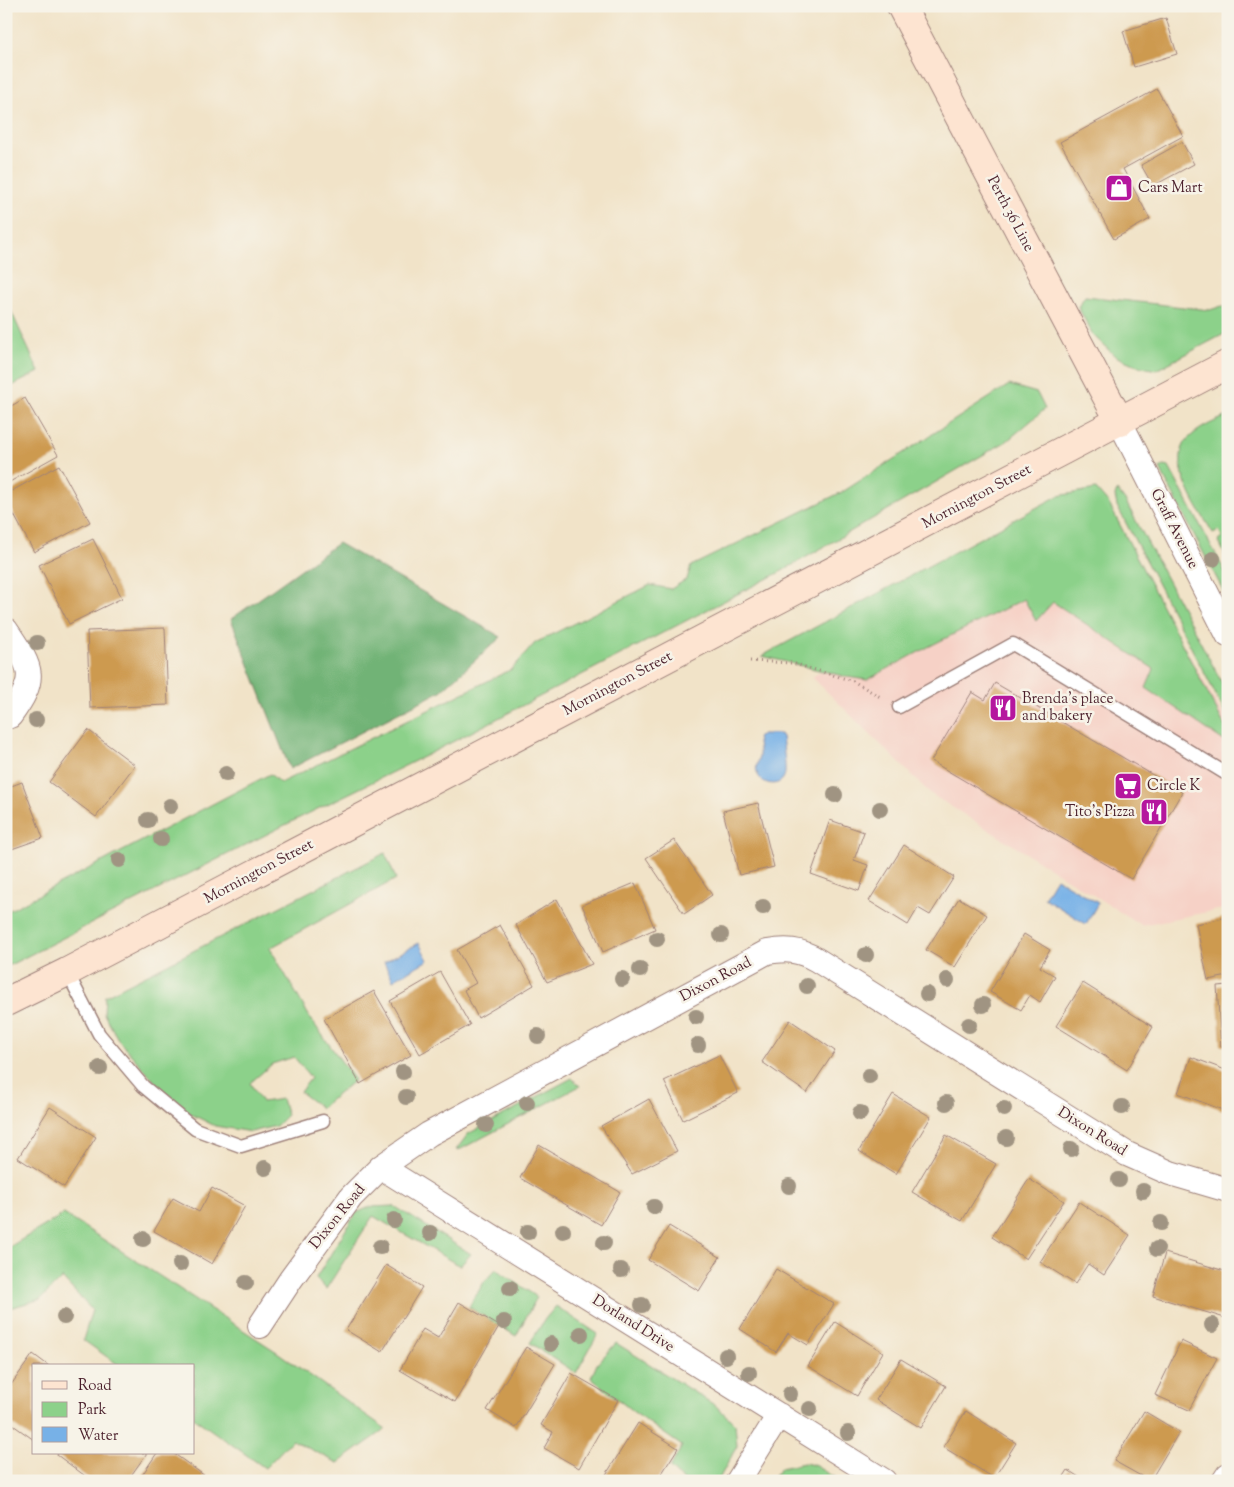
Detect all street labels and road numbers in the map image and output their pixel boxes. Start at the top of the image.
street label: Perth 36 Line [981,172,1039,256]
street label: Mornington Street [919,459,1035,535]
street label: Graff Avenue [1145,485,1203,573]
street label: Mornington Street [560,646,676,722]
street label: Mornington Street [201,834,317,910]
street label: Dixon Road [677,952,756,1008]
street label: Dixon Road [1053,1102,1131,1162]
street label: Dixon Road [305,1180,371,1254]
street label: Dorland Drive [588,1290,678,1358]

